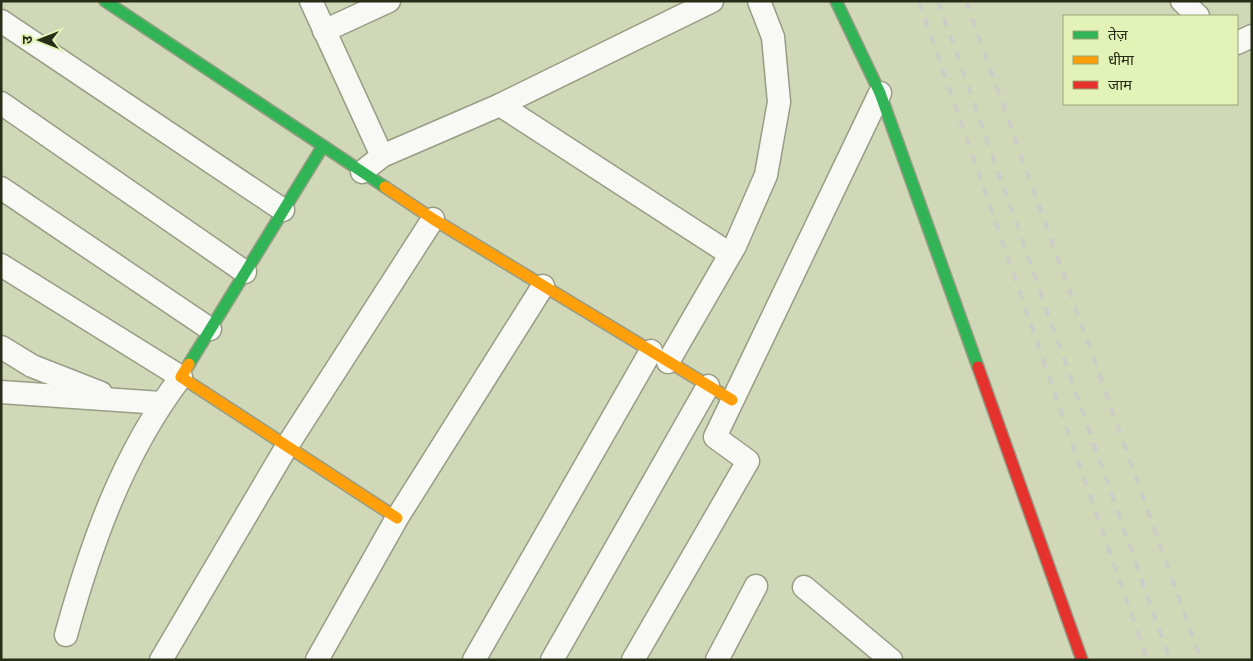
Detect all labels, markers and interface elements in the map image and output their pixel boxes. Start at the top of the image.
north arrow [15,15,65,65]
legend [1063,15,1238,105]
text: तेज़ [1108,24,1129,44]
text: उ [17,35,36,44]
text: धीमा [1108,49,1135,69]
text: जाम [1108,74,1133,94]

